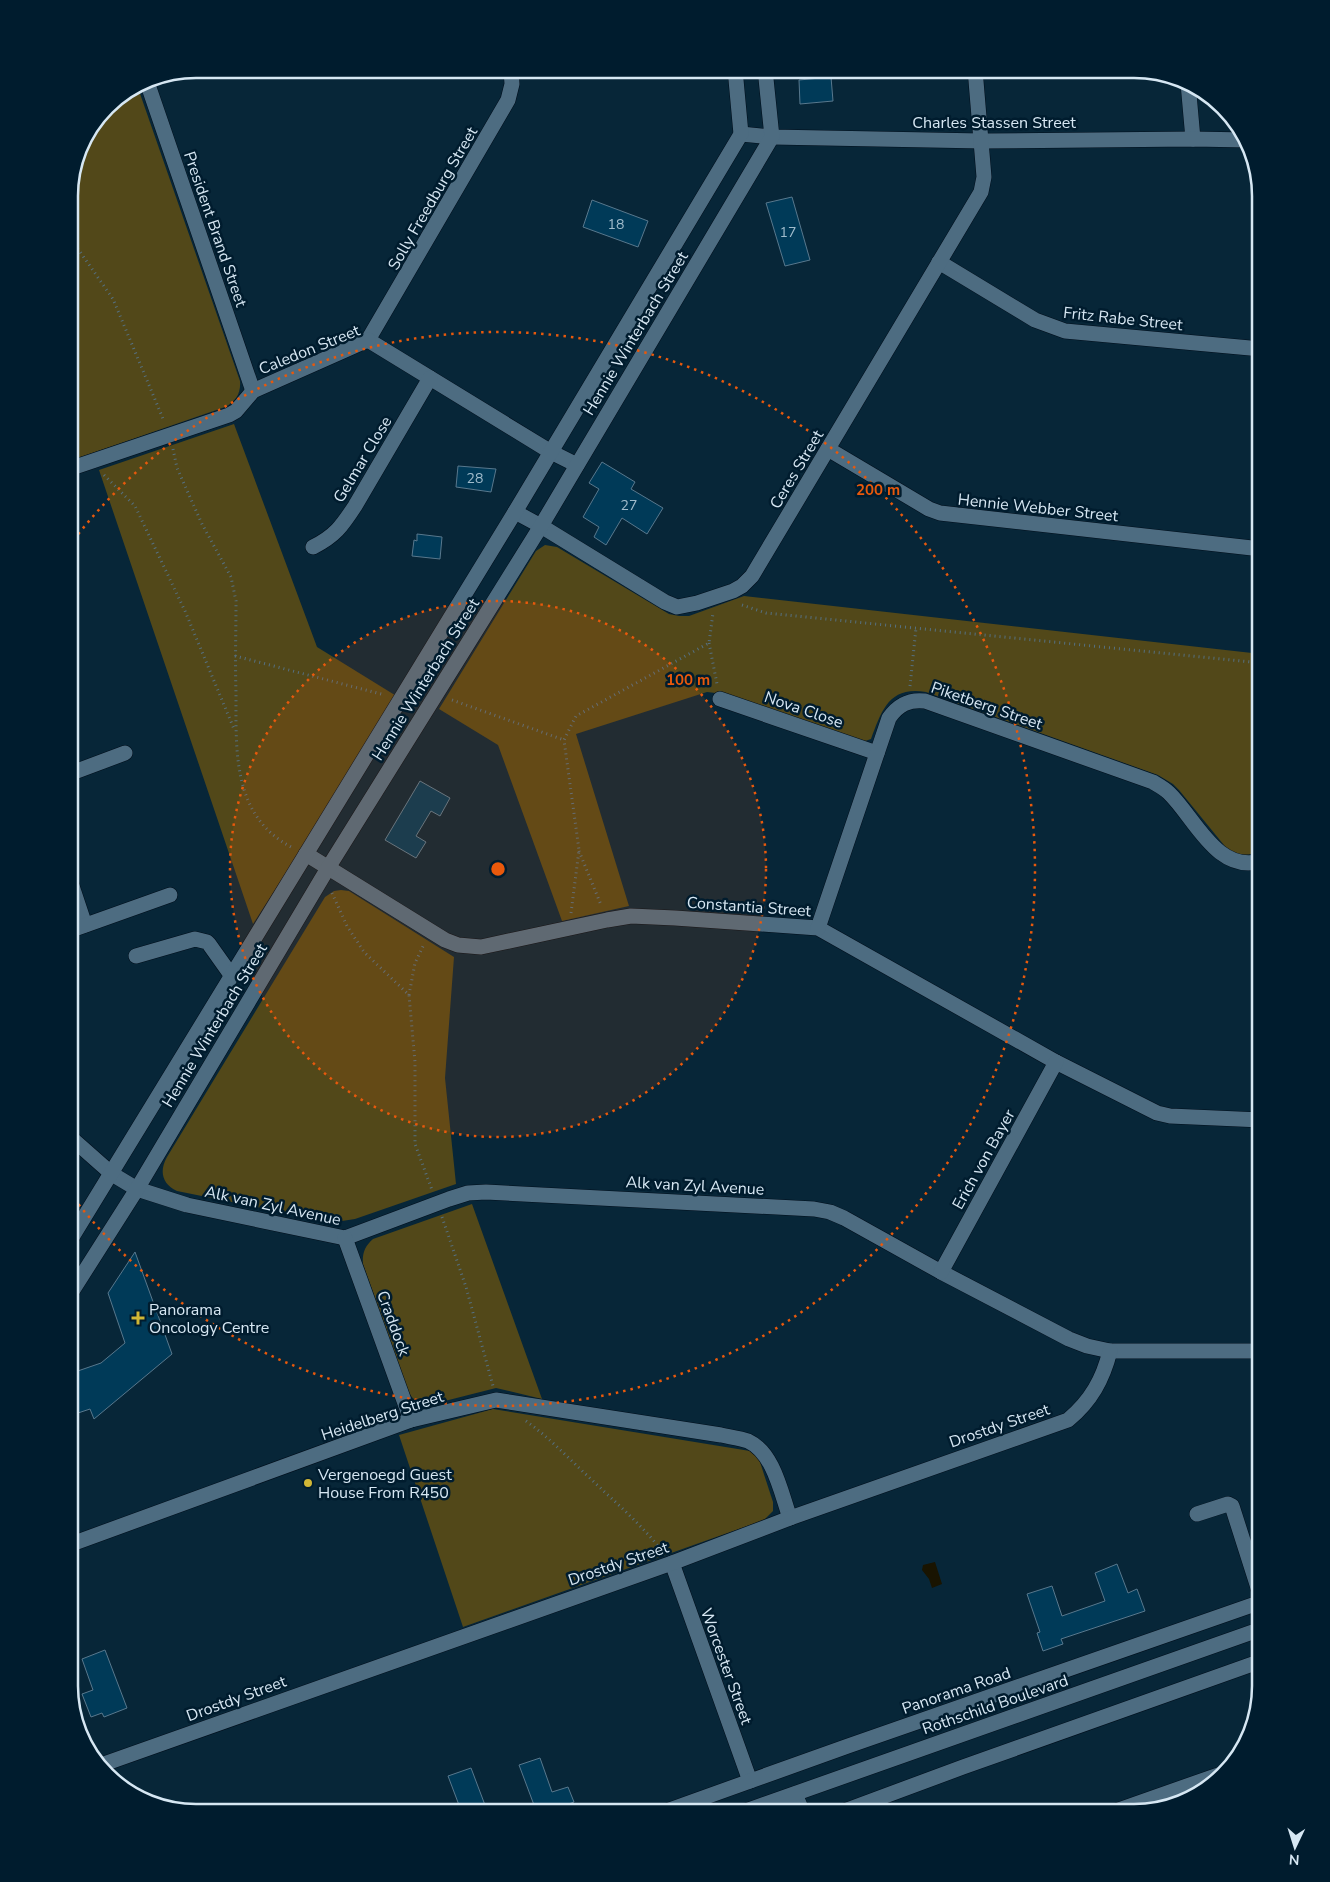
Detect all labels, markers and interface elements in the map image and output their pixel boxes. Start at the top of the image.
street label: Charles Stassen Street [912,112,1076,134]
street label: Solly Freedburg Street [383,123,483,274]
street label: President Brand Street [178,149,252,310]
house number: 18 [608,215,624,234]
house number: 17 [780,223,796,242]
street label: Hennie Winterbach Street [578,247,694,420]
street label: Fritz Rabe Street [1062,302,1184,336]
street label: Caledon Street [256,319,364,380]
street label: Gelmar Close [328,412,397,507]
street label: Ceres Street [765,426,829,513]
house number: 28 [467,469,483,488]
text: 200 m [856,480,900,500]
street label: Hennie Webber Street [957,489,1120,527]
house number: 27 [621,496,637,515]
street label: Hennie Winterbach Street [367,594,485,765]
text: 100 m [666,670,710,690]
street label: Piketberg Street [928,677,1046,735]
street label: Nova Close [761,686,846,734]
centre of rings [489,860,507,878]
street label: Constantia Street [686,892,812,922]
street label: Hennie Winterbach Street [157,939,273,1112]
street label: Erich von Bayer [947,1105,1021,1213]
street label: Alk van Zyl Avenue [625,1171,765,1201]
street label: Alk van Zyl Avenue [203,1181,343,1231]
street label: Craddock [371,1288,415,1360]
place label: Panorama Oncology Centre [149,1299,269,1339]
marker: Panorama Oncology Centre [131,1311,145,1325]
street label: Heidelberg Street [318,1386,447,1446]
street label: Drostdy Street [946,1398,1053,1453]
place label: Vergenoegd Guest House From R450 [317,1464,452,1504]
marker: Vergenoegd Guest House From R450 [302,1477,314,1489]
street label: Drostdy Street [565,1536,672,1591]
street label: Worcester Street [695,1605,757,1728]
street label: Panorama Road [899,1662,1014,1720]
street label: Rothschild Boulevard [919,1670,1071,1740]
street label: Drostdy Street [183,1671,290,1727]
north arrow [1270,1822,1320,1872]
text: N [1288,1850,1300,1869]

